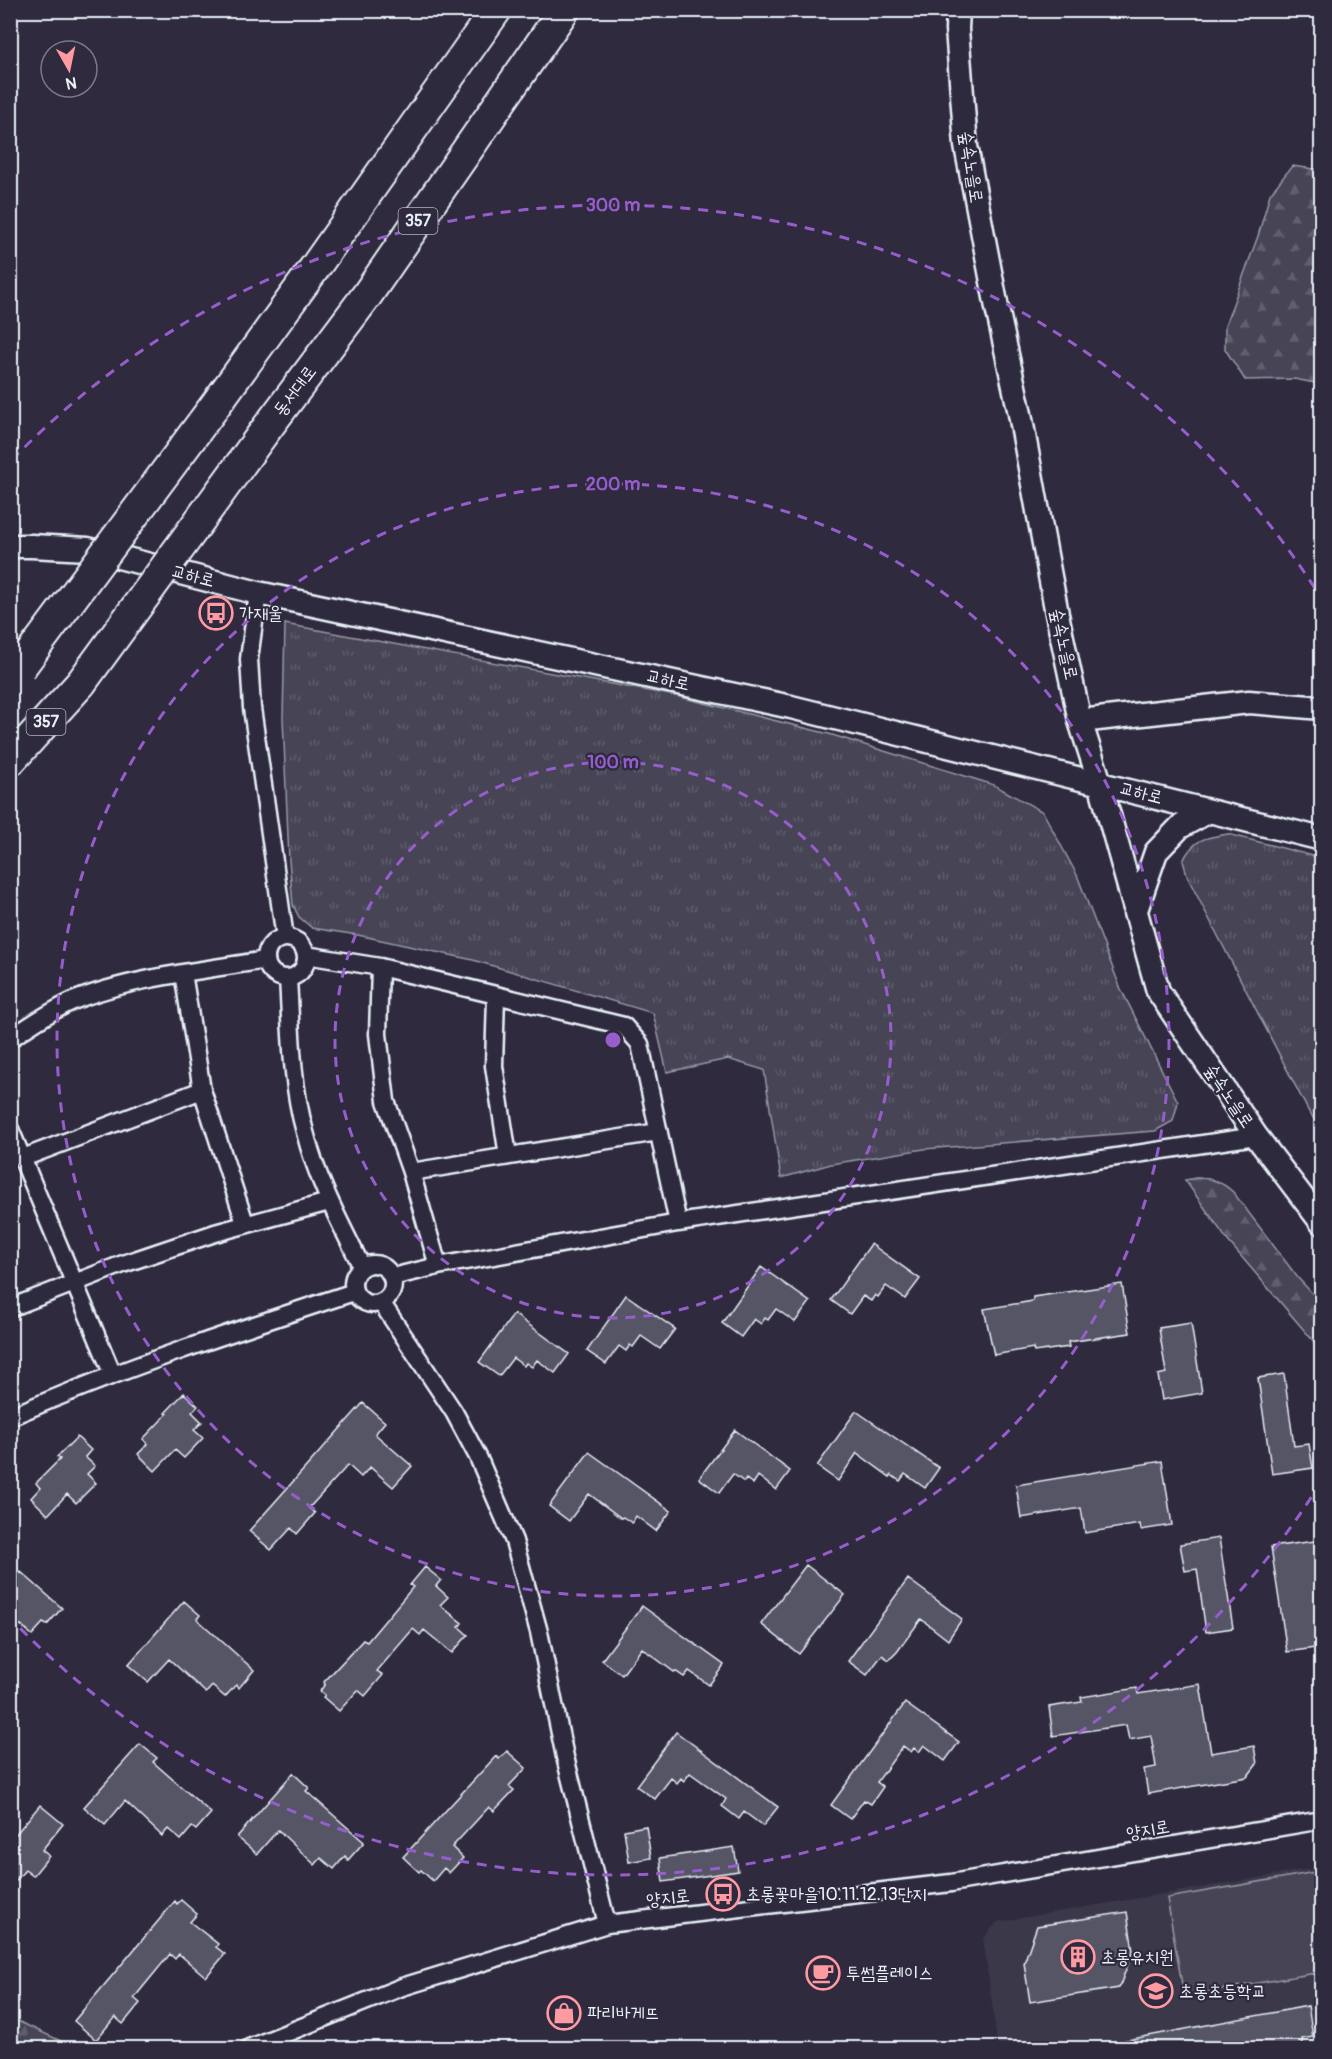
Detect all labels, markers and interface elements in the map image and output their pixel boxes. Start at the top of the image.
north arrow [39,39,99,99]
text: N [64,72,78,94]
street label: 숲속노을로 [954,129,988,205]
text: 300 m [586,194,640,217]
road number: 357 [398,208,438,234]
street label: 동서대로 [268,361,322,421]
text: 200 m [586,473,640,496]
street label: 교하로 [169,560,217,592]
bus stop icon: 가재울 [198,595,234,631]
place label: 가재울 [239,602,282,625]
street label: 숲속노을로 [1045,606,1083,682]
street label: 교하로 [644,664,692,696]
road number: 357 [26,709,66,735]
text: 100 m [587,751,639,774]
street label: 교하로 [1117,777,1165,809]
centre of rings [603,1030,623,1050]
street label: 숲속노을로 [1199,1060,1259,1132]
street label: 양지로 [1125,1815,1171,1845]
bus stop icon: 초롱꽃마을10.11.12.13단지 [705,1876,741,1912]
place label: 초롱꽃마을10.11.12.13단지 [746,1883,927,1906]
street label: 양지로 [645,1884,691,1912]
building icon: 초롱유치원 [1060,1939,1096,1975]
place label: 초롱유치원 [1101,1946,1173,1969]
cafe icon: 투썸플레이스 [805,1955,841,1991]
place label: 투썸플레이스 [846,1962,933,1985]
school or university icon: 초롱초등학교 [1138,1973,1174,2009]
place label: 초롱초등학교 [1179,1980,1266,2003]
shop icon: 파리바게뜨 [546,1995,582,2031]
place label: 파리바게뜨 [587,2002,659,2025]

